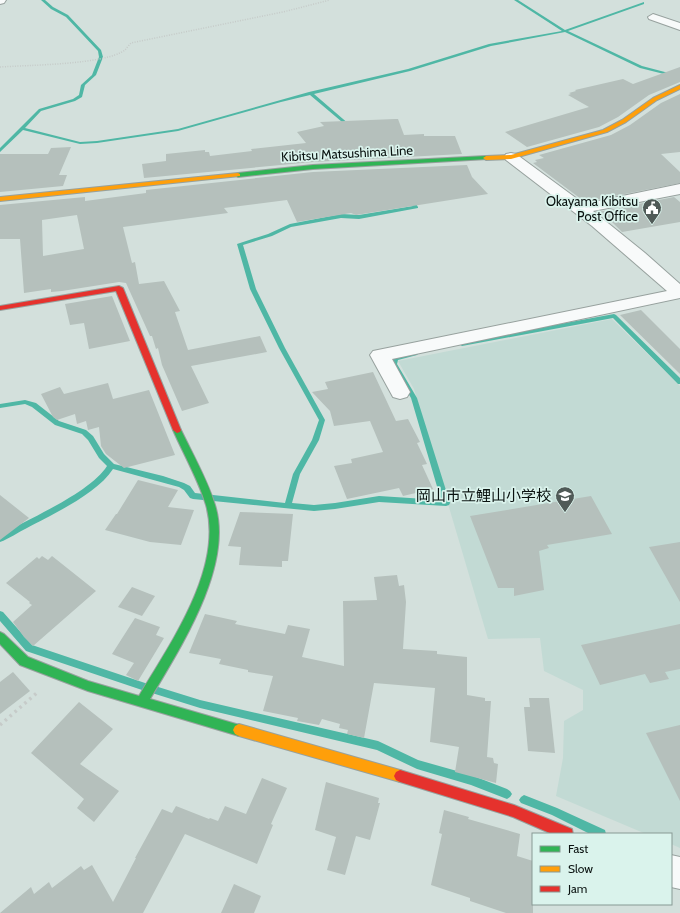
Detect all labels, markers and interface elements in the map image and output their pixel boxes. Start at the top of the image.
street label: Kibitsu Matsushima Line [281,142,414,164]
place label: Okayama Kibitsu Post Office [546,193,638,224]
public building icon: Okayama Kibitsu Post Office [641,197,663,225]
school or university icon: 岡山市立鯉山小学校 [554,485,576,513]
place label: 岡山市立鯉山小学校 [416,487,551,505]
legend [532,833,672,905]
text: Fast [568,841,588,856]
text: Slow [568,861,593,876]
text: Jam [567,881,587,896]

